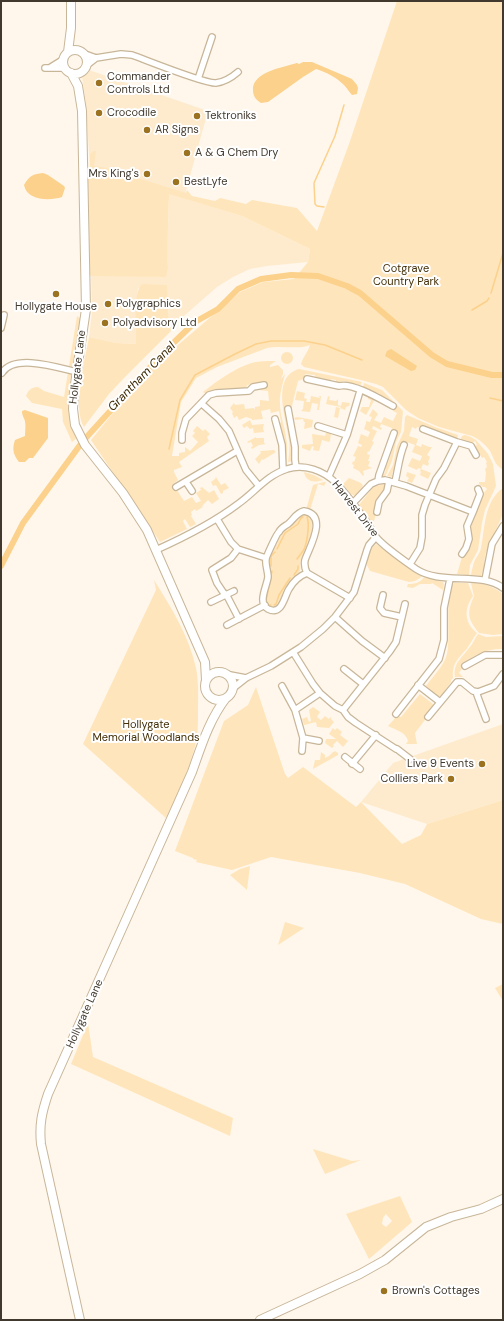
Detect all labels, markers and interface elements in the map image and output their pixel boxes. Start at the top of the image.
place label: Commander Controls Ltd [107,70,171,96]
marker: Commander Controls Ltd [94,78,104,88]
place label: Crocodile [107,106,156,120]
marker: Crocodile [94,108,104,118]
place label: Tektroniks [205,109,256,123]
marker: Tektroniks [192,111,202,121]
place label: AR Signs [155,123,199,137]
marker: AR Signs [142,125,152,135]
place label: A & G Chem Dry [195,146,278,160]
marker: A & G Chem Dry [182,148,192,158]
place label: Mrs King's [88,167,139,181]
marker: Mrs King's [142,169,152,179]
place label: BestLyfe [184,175,227,189]
marker: BestLyfe [171,177,181,187]
park label: Cotgrave Country Park [373,262,439,288]
marker: Hollygate House [51,289,61,299]
place label: Polygraphics [116,297,181,311]
marker: Polygraphics [103,299,113,309]
place label: Hollygate House [15,300,97,314]
place label: Polyadvisory Ltd [113,316,197,330]
marker: Polyadvisory Ltd [100,318,110,328]
street label: Hollygate Lane [67,329,89,405]
water label: Grantham Canal [105,339,179,415]
street label: Harvest Drive [329,478,381,540]
park label: Hollygate Memorial Woodlands [92,718,200,744]
place label: Live 9 Events [407,757,474,771]
marker: Live 9 Events [477,759,487,769]
place label: Colliers Park [381,772,443,786]
marker: Colliers Park [446,774,456,784]
street label: Hollygate Lane [64,977,106,1051]
place label: Brown's Cottages [392,1284,480,1298]
marker: Brown's Cottages [379,1286,389,1296]

